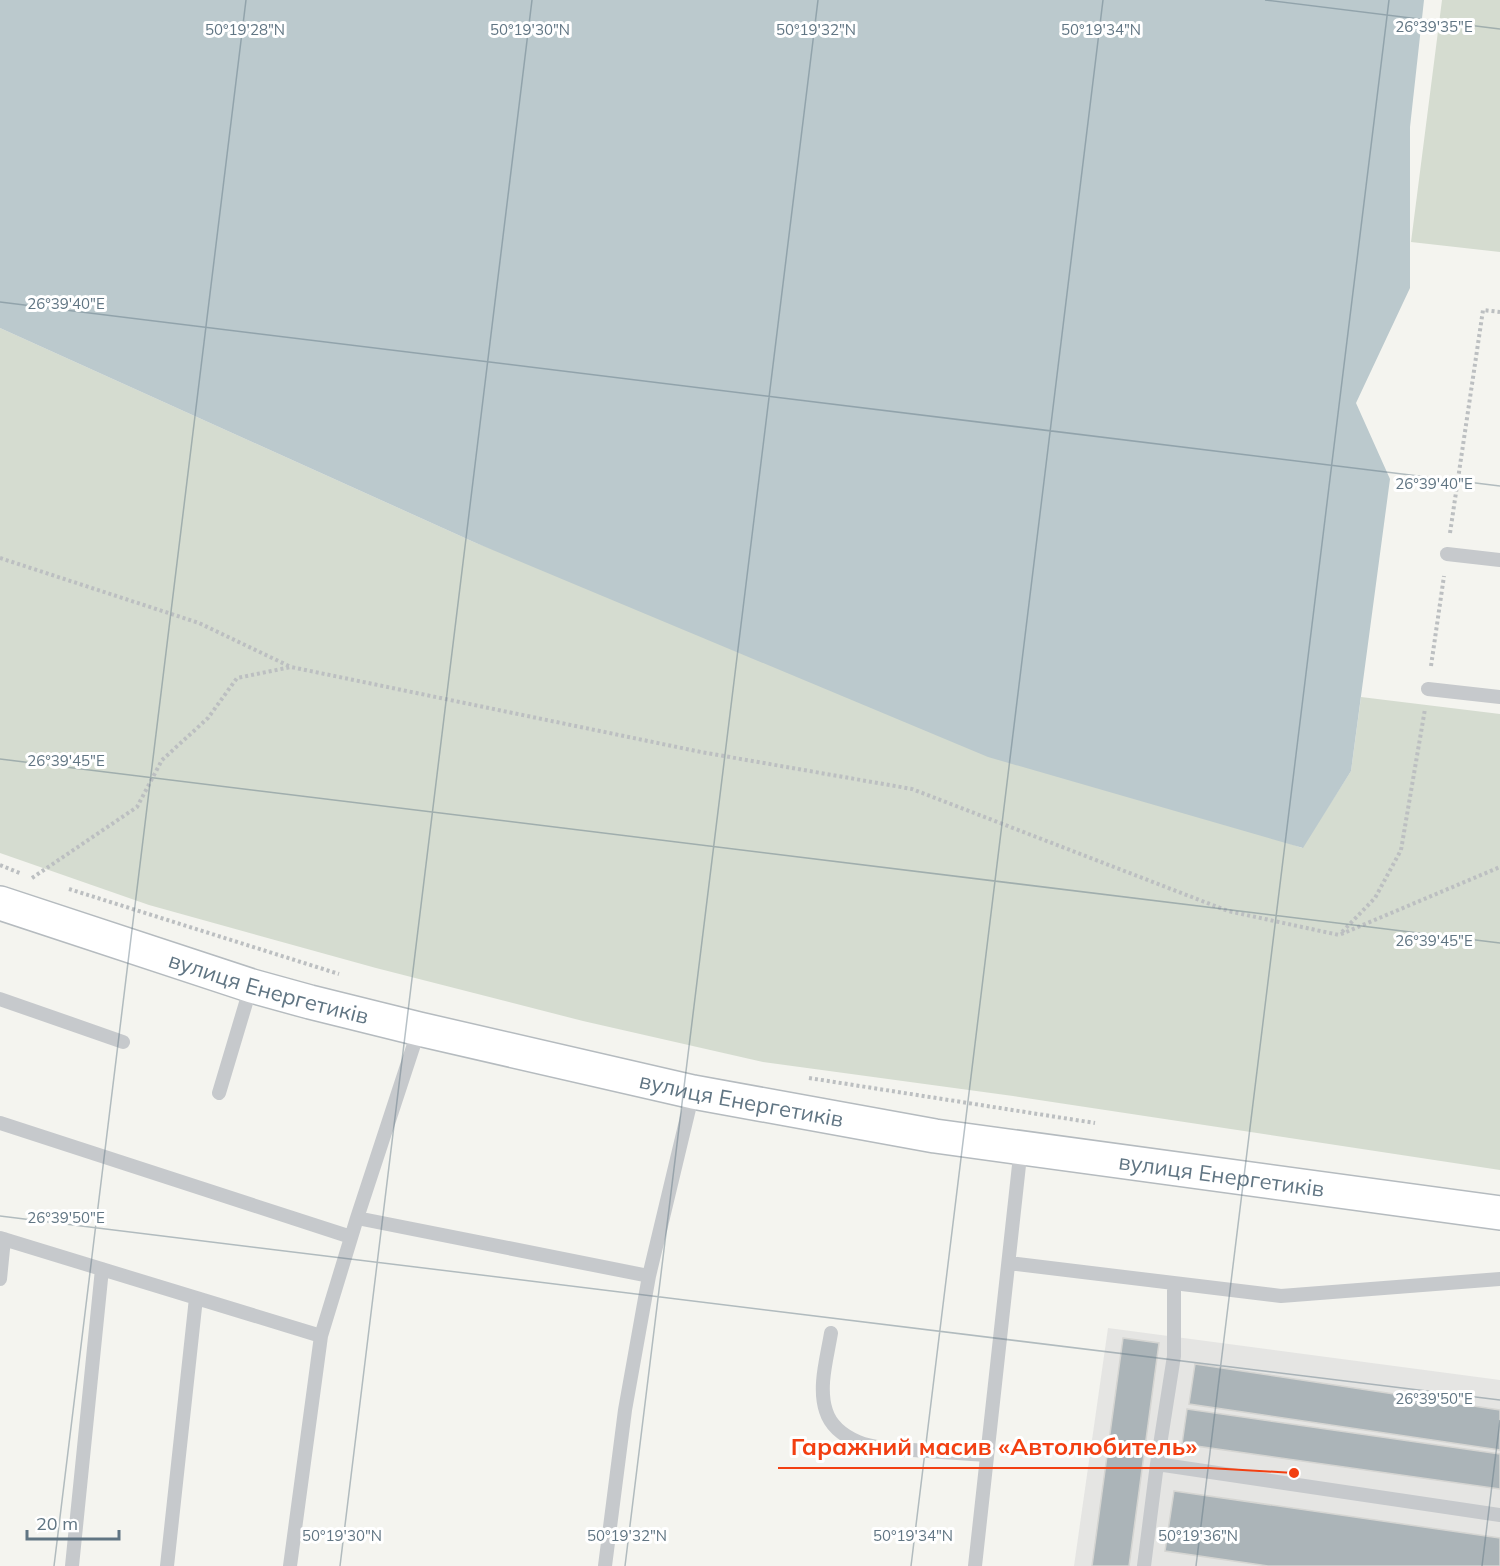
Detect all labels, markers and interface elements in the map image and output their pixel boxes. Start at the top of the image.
text: 26°39'35"E [1395,17,1473,36]
text: 50°19'28"N [205,20,285,39]
text: 50°19'30"N [490,20,570,39]
text: 50°19'32"N [776,20,856,39]
text: 50°19'34"N [1061,20,1141,39]
text: 26°39'40"E [27,294,105,313]
text: 26°39'40"E [1395,474,1473,493]
text: 26°39'45"E [27,751,105,770]
text: 26°39'45"E [1395,931,1473,950]
street label: вулиця Енергетиків [165,946,372,1030]
street label: вулиця Енергетиків [637,1066,846,1133]
street label: вулиця Енергетиків [1117,1147,1326,1203]
text: 26°39'50"E [27,1208,105,1227]
text: 26°39'50"E [1395,1389,1473,1408]
callout: Гаражний масив «Автолюбитель» [778,1426,1209,1468]
text: Гаражний масив «Автолюбитель» [791,1431,1197,1461]
scale bar [27,1503,118,1541]
text: 20 m [36,1512,78,1535]
text: 50°19'30"N [302,1526,382,1545]
text: 50°19'32"N [587,1526,667,1545]
text: 50°19'34"N [873,1526,953,1545]
text: 50°19'36"N [1158,1526,1238,1545]

